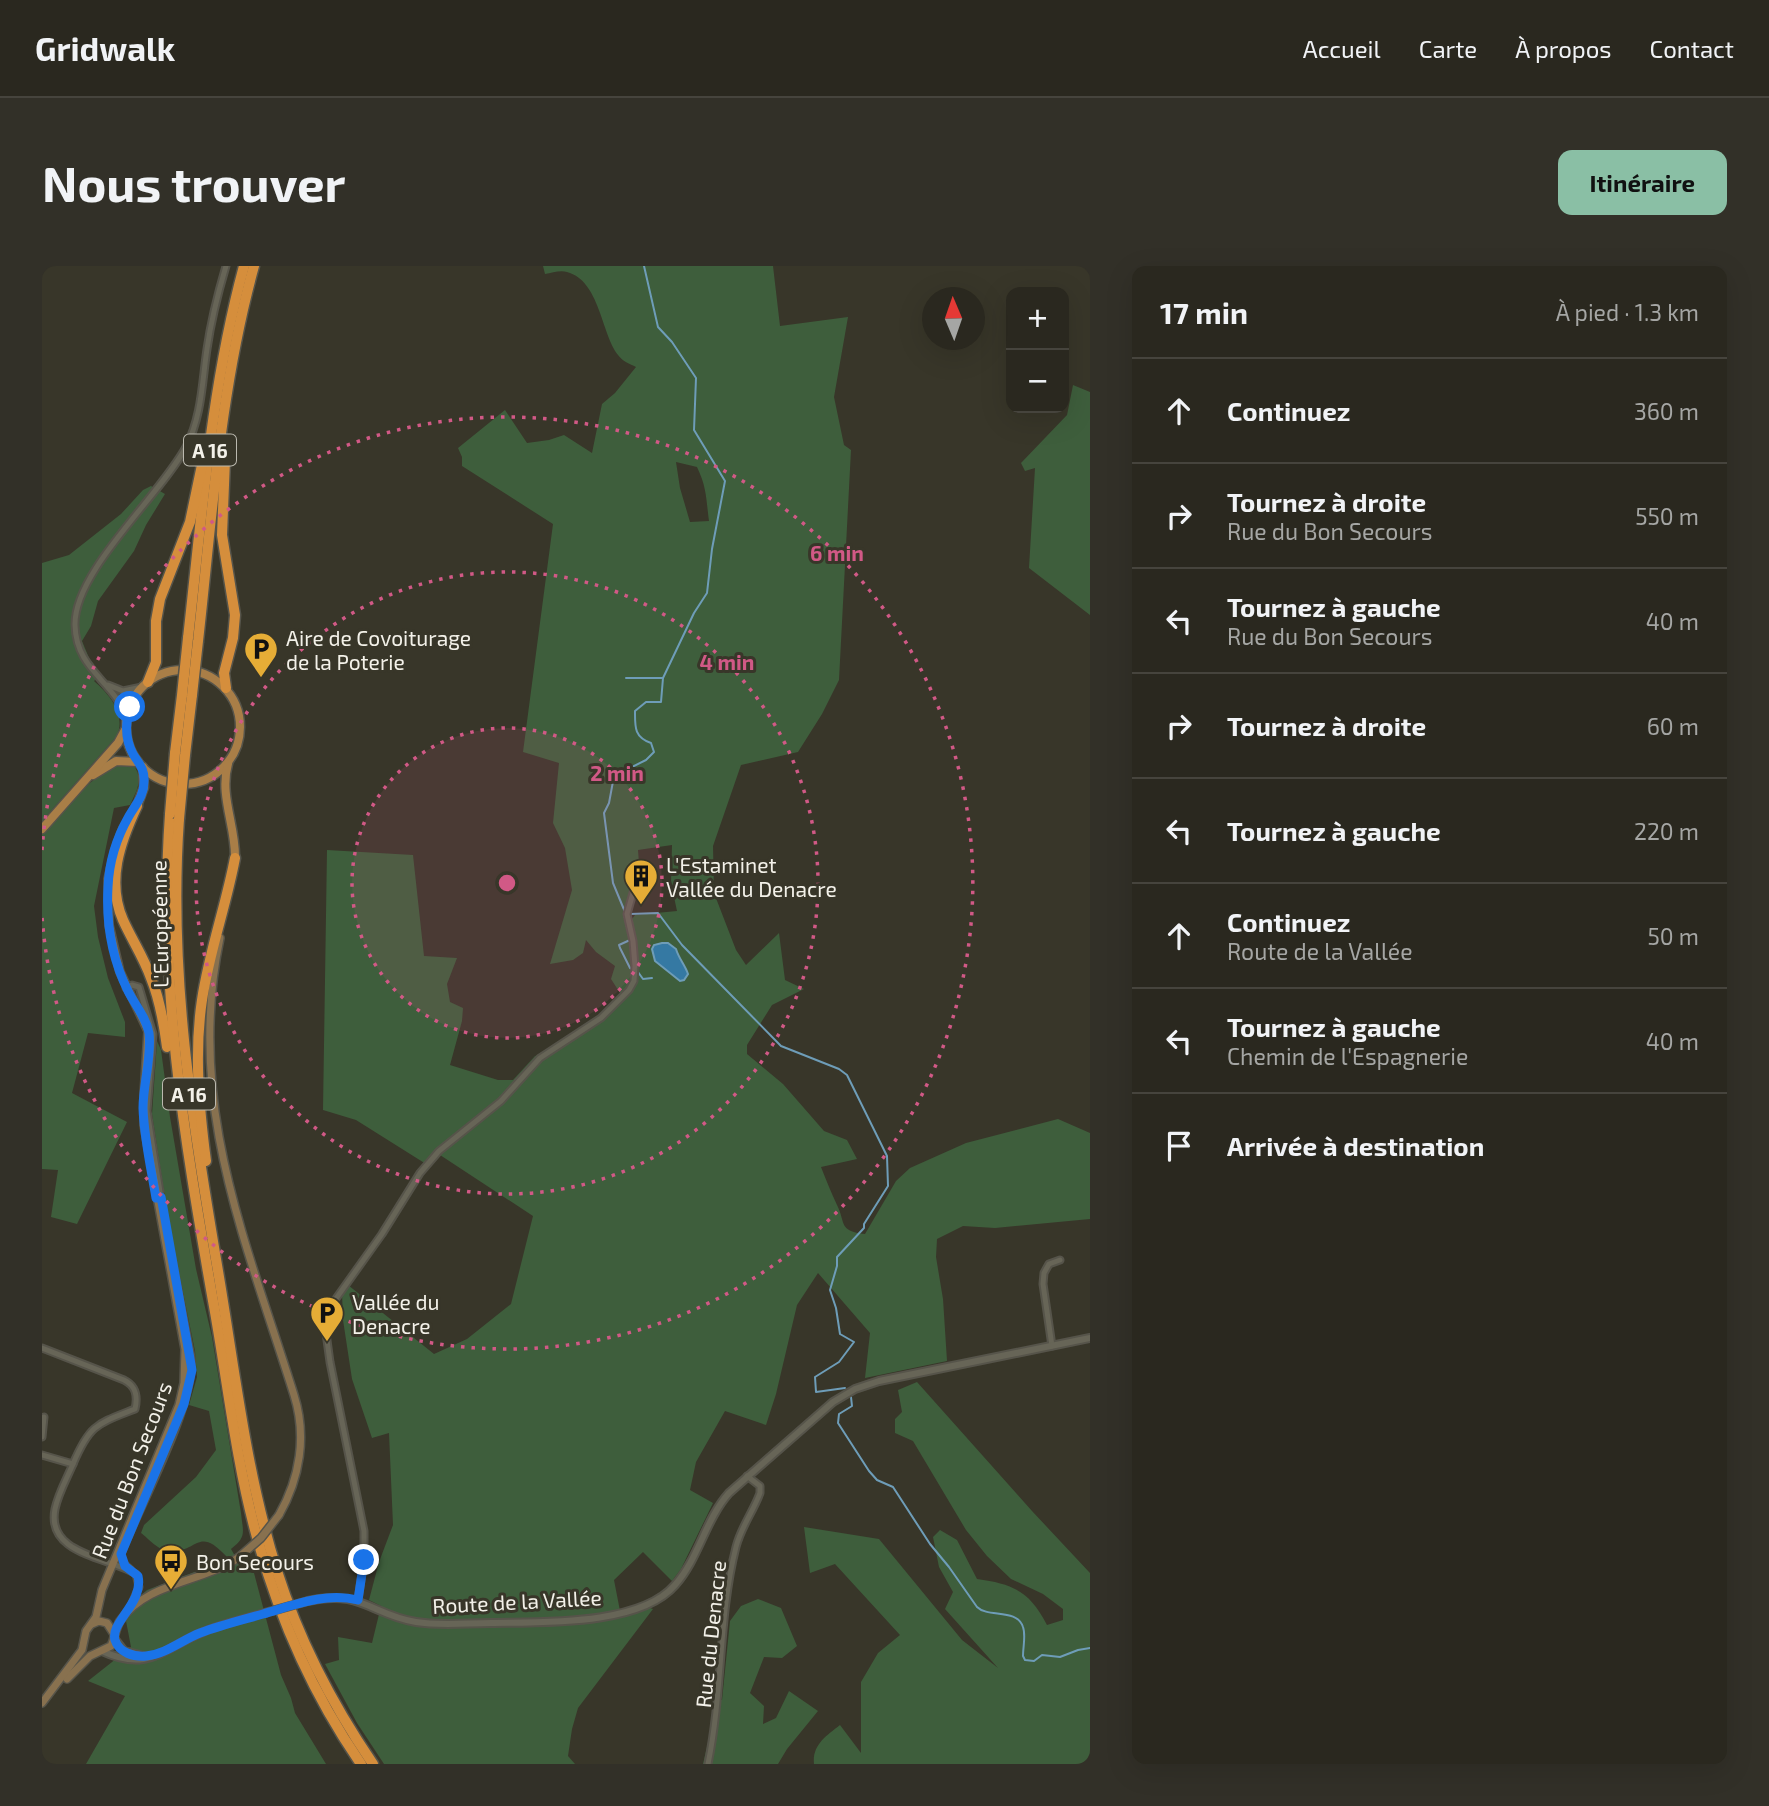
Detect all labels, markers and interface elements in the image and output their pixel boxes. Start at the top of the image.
text: Gridwalk [35,28,175,68]
text: Accueil [1303,34,1381,63]
text: Carte [1419,34,1477,63]
text: À propos [1515,34,1612,63]
text: Contact [1650,34,1734,63]
button: Itinéraire [1558,150,1727,215]
text: Nous trouver [42,153,346,212]
north arrow [922,287,985,350]
map controls [1006,287,1069,413]
button: + [1006,287,1069,350]
text: 17 min [1160,294,1248,330]
text: À pied · 1.3 km [1556,298,1699,326]
button: − [1006,350,1069,413]
icon: ahead [1160,392,1198,430]
text: Continuez [1227,395,1350,426]
text: 360 m [1634,397,1699,425]
road number: A 16 [184,434,236,466]
text: Tournez à droite [1227,486,1426,517]
icon: right [1160,497,1198,535]
text: 550 m [1635,502,1699,530]
text: Rue du Bon Secours [1227,517,1432,545]
text: 6 min [810,540,864,565]
text: Tournez à gauche [1227,591,1441,622]
icon: left [1160,602,1198,640]
text: 40 m [1646,607,1699,635]
text: Rue du Bon Secours [1227,622,1432,650]
place label: Aire de Covoiturage de la Poterie [286,625,471,674]
parking icon: Aire de Covoiturage de la Poterie [242,630,280,679]
text: 4 min [700,649,754,674]
route start [114,691,145,722]
icon: right [1160,707,1198,745]
text: Tournez à droite [1227,710,1426,741]
text: 60 m [1647,712,1699,740]
text: 2 min [590,760,644,785]
icon: left [1160,812,1198,850]
text: Tournez à gauche [1227,815,1441,846]
text: 220 m [1634,817,1699,845]
place label: L'Estaminet Vallée du Denacre [666,852,837,901]
building icon: L'Estaminet Vallée du Denacre [622,857,660,906]
street label: L'Européenne [145,860,173,988]
centre of rings [495,871,519,895]
text: Continuez [1227,906,1350,937]
icon: ahead [1160,917,1198,955]
text: 50 m [1648,922,1699,950]
text: Route de la Vallée [1227,937,1413,965]
text: Tournez à gauche [1227,1011,1441,1042]
icon: left [1160,1022,1198,1060]
text: 40 m [1646,1027,1699,1055]
text: Chemin de l'Espagnerie [1227,1042,1468,1070]
road number: A 16 [163,1079,215,1110]
icon: arrive [1160,1127,1198,1165]
text: Arrivée à destination [1227,1130,1484,1161]
place label: Vallée du Denacre [352,1289,439,1338]
parking icon: Vallée du Denacre [308,1294,346,1343]
street label: Rue du Bon Secours [86,1378,176,1562]
bus stop icon: Bon Secours [152,1542,190,1591]
route end [348,1544,379,1575]
place label: Bon Secours [196,1549,314,1574]
street label: Rue du Denacre [690,1559,730,1709]
street label: Route de la Vallée [432,1584,602,1618]

